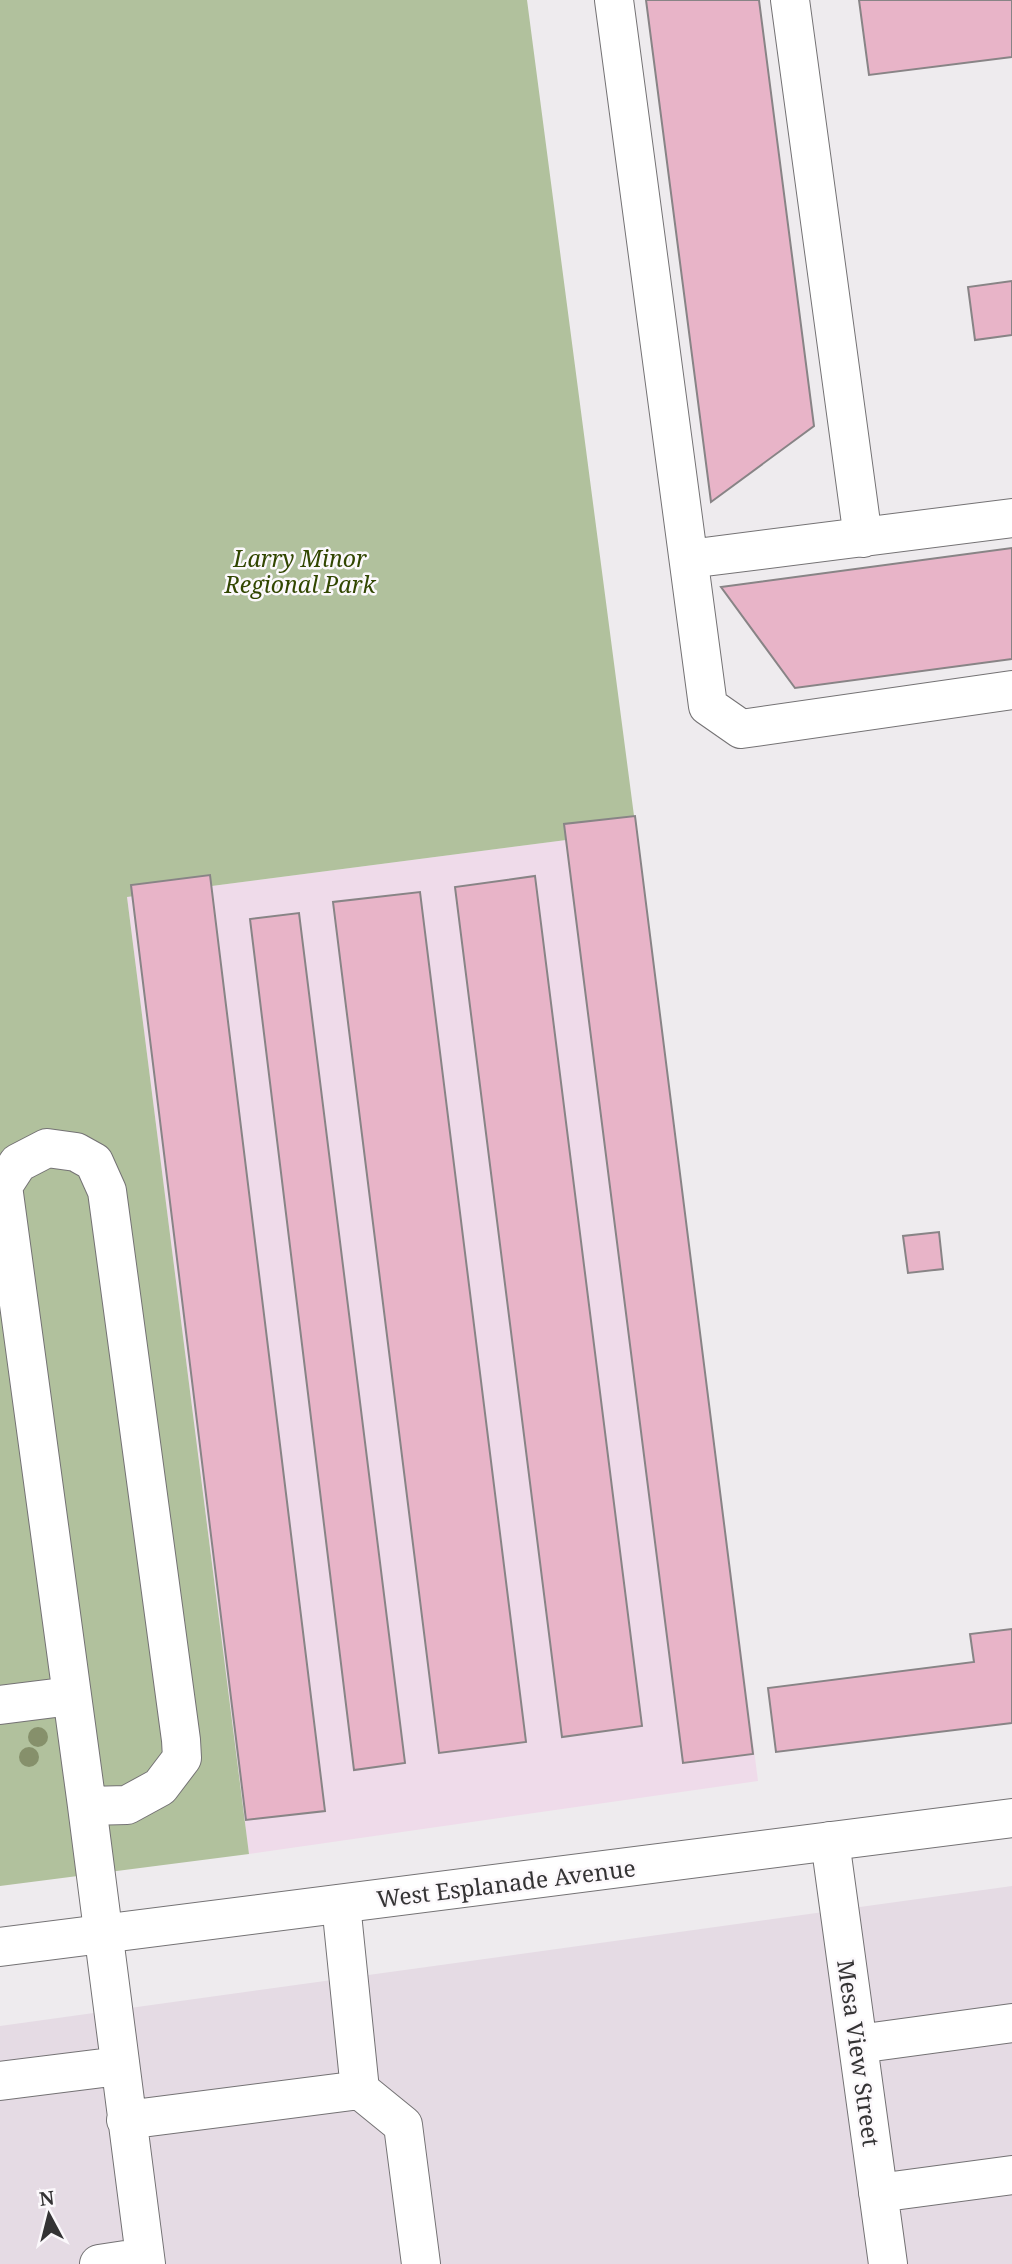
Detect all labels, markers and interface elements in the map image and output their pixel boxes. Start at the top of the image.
park label: Larry Minor Regional Park [223,542,376,600]
street label: West Esplanade Avenue [375,1851,637,1915]
street label: Mesa View Street [830,1958,888,2148]
north arrow [14,2180,84,2250]
text: N [38,2184,56,2212]

